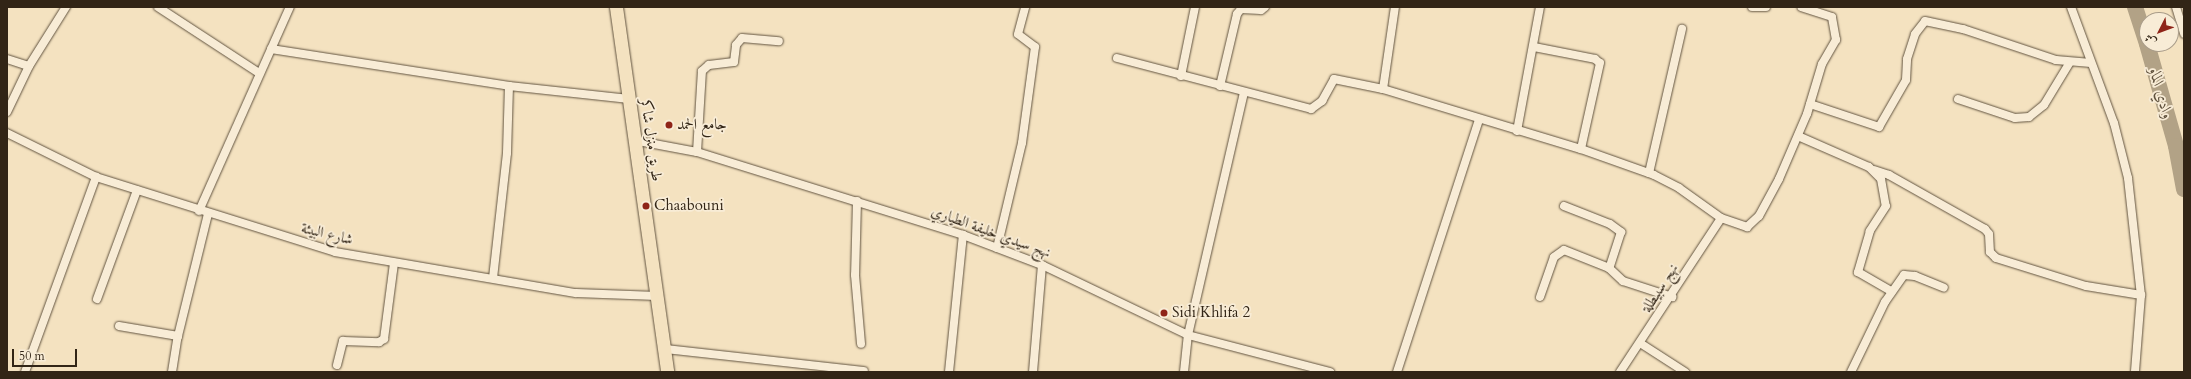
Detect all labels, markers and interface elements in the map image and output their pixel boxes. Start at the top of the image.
north arrow [2139,12,2179,52]
text: ش [2141,31,2160,49]
water label: وادي الماو [2144,65,2178,121]
street label: طريق منزل شاكر [636,98,666,182]
place label: جامع الحمد [677,116,727,134]
marker: جامع الحمد [664,120,674,130]
place label: Chaabouni [654,197,724,215]
marker: Chaabouni [641,201,651,211]
street label: نهج سيدي خليفة الطياري [929,202,1053,262]
street label: شارع البيئة [299,219,355,249]
street label: نهج سبيطلة [1638,260,1682,316]
place label: Sidi Khlifa 2 [1172,304,1250,322]
marker: Sidi Khlifa 2 [1159,308,1169,318]
scale bar [14,341,79,367]
text: 50 m [19,348,45,364]

